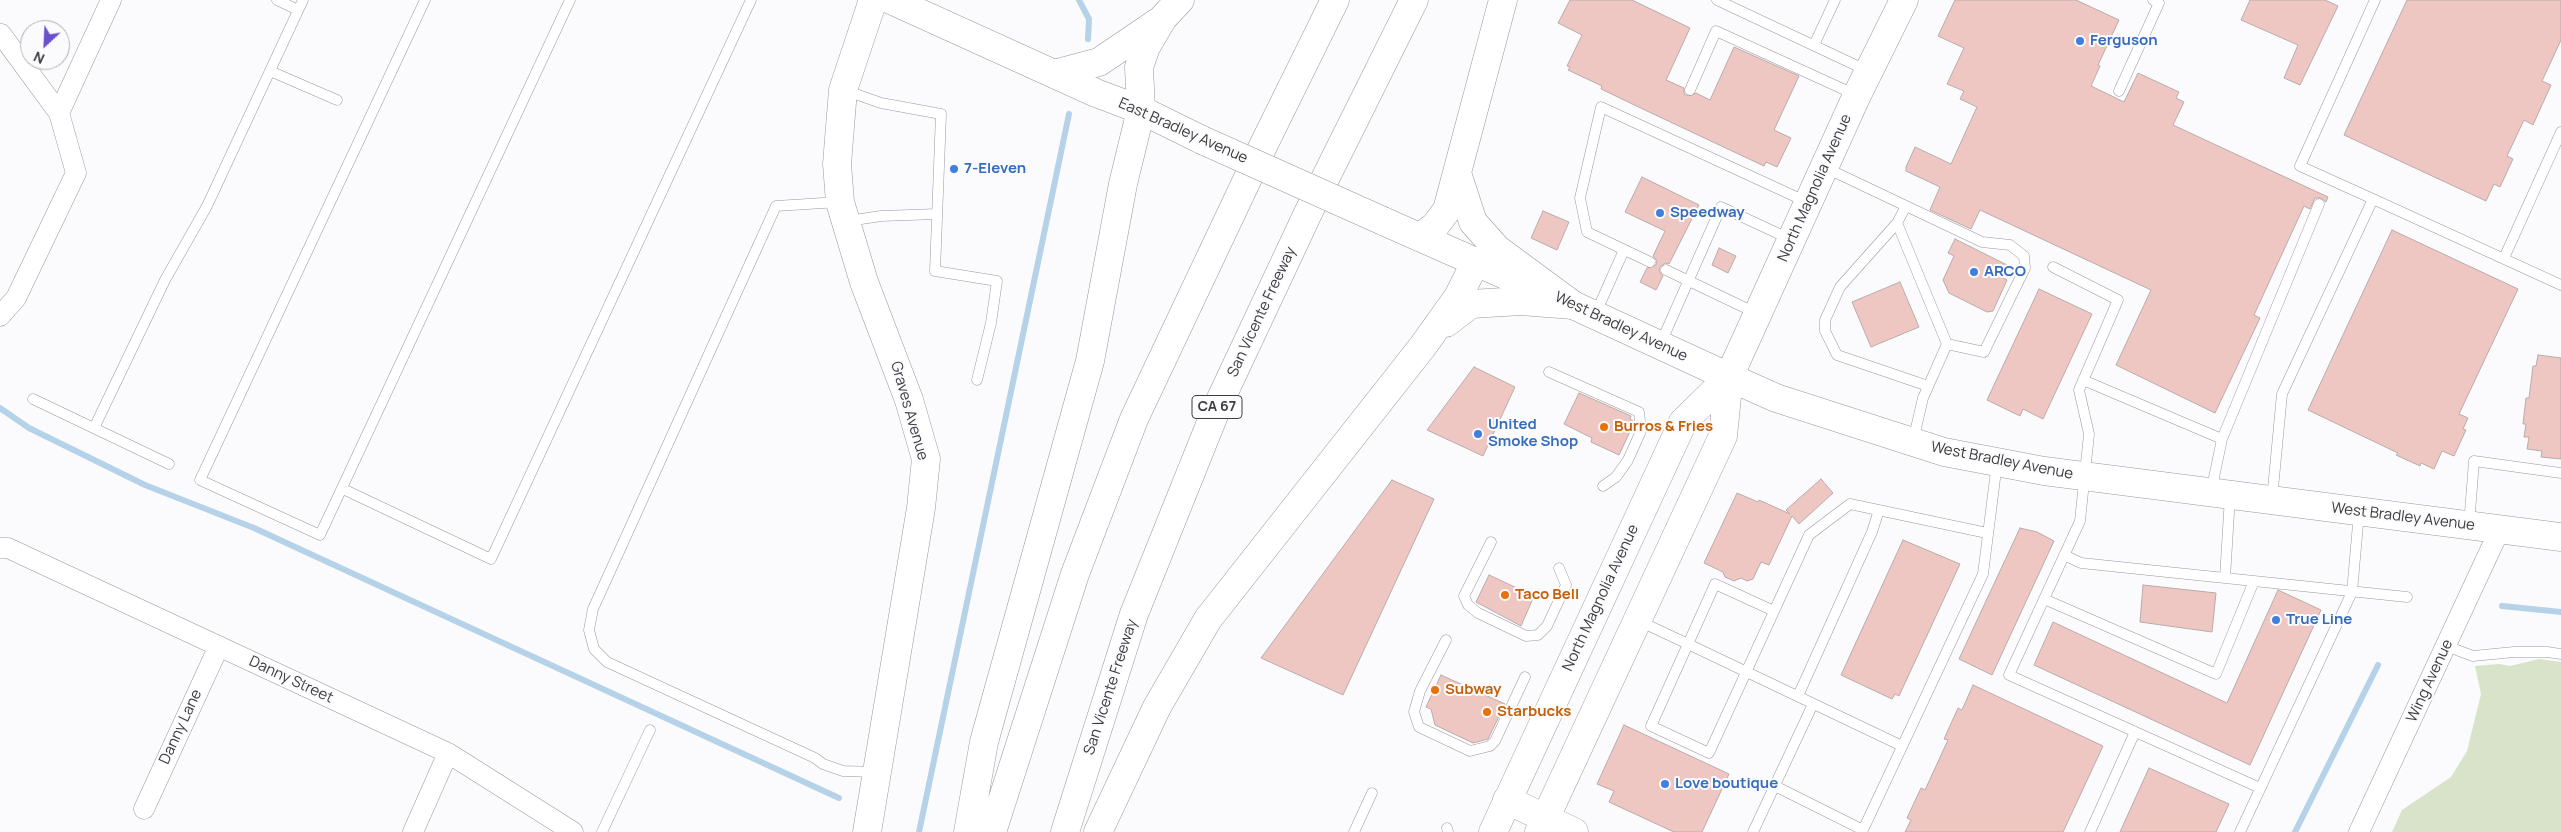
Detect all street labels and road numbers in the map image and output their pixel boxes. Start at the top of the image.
street label: East Bradley Avenue [1116,94,1250,168]
street label: North Magnolia Avenue [1774,111,1856,265]
street label: San Vicente Freeway [1224,244,1300,380]
street label: West Bradley Avenue [1552,288,1690,366]
street label: Graves Avenue [886,359,932,463]
road number: CA 67 [1192,396,1242,418]
street label: West Bradley Avenue [1929,438,2075,484]
street label: West Bradley Avenue [2330,499,2476,535]
street label: North Magnolia Avenue [1559,522,1643,674]
street label: San Vicente Freeway [1081,617,1141,757]
street label: Wing Avenue [2403,637,2457,725]
street label: Danny Street [246,653,336,707]
street label: Danny Lane [156,687,206,767]

